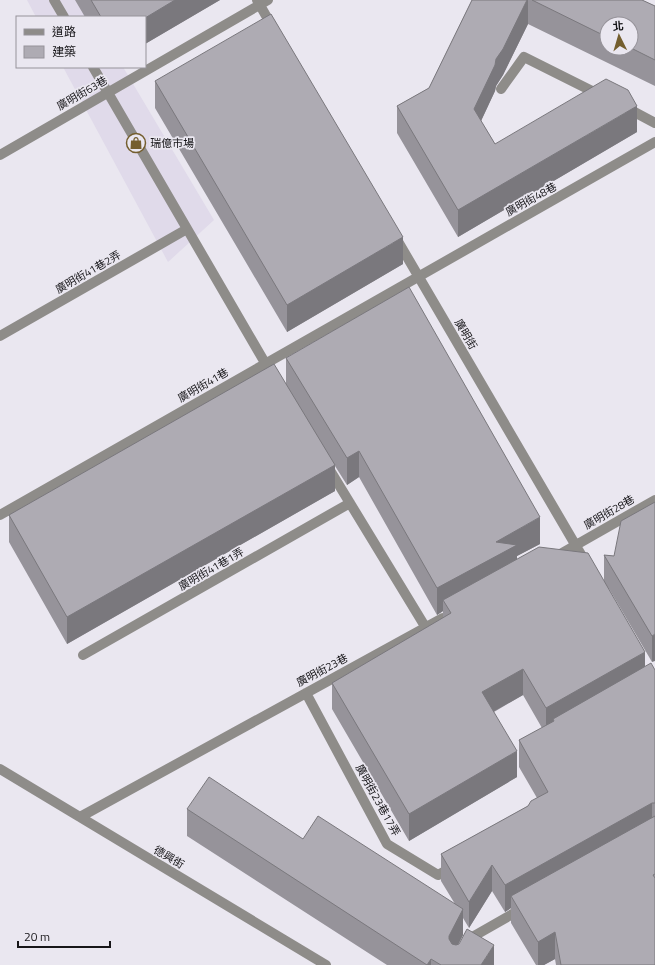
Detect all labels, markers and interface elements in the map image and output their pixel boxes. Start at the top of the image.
legend [16,16,146,68]
north arrow [599,16,639,56]
text: 北 [612,18,624,34]
text: 道路 [52,22,76,41]
text: 建築 [52,42,76,61]
street label: 廣明街63巷 [54,72,110,114]
shop icon: 瑞億市場 [125,132,147,154]
place label: 瑞億市場 [150,135,194,151]
street label: 廣明街48巷 [502,178,560,220]
street label: 廣明街41巷2弄 [52,247,124,297]
street label: 廣明街 [451,316,481,352]
street label: 廣明街41巷 [175,364,231,406]
street label: 廣明街28巷 [581,491,637,533]
street label: 廣明街41巷1弄 [175,544,247,594]
street label: 廣明街23巷 [293,650,351,690]
street label: 廣明街23巷17弄 [352,761,404,839]
street label: 德興街 [151,842,187,872]
scale bar [18,923,110,949]
text: 20 m [24,927,50,946]

